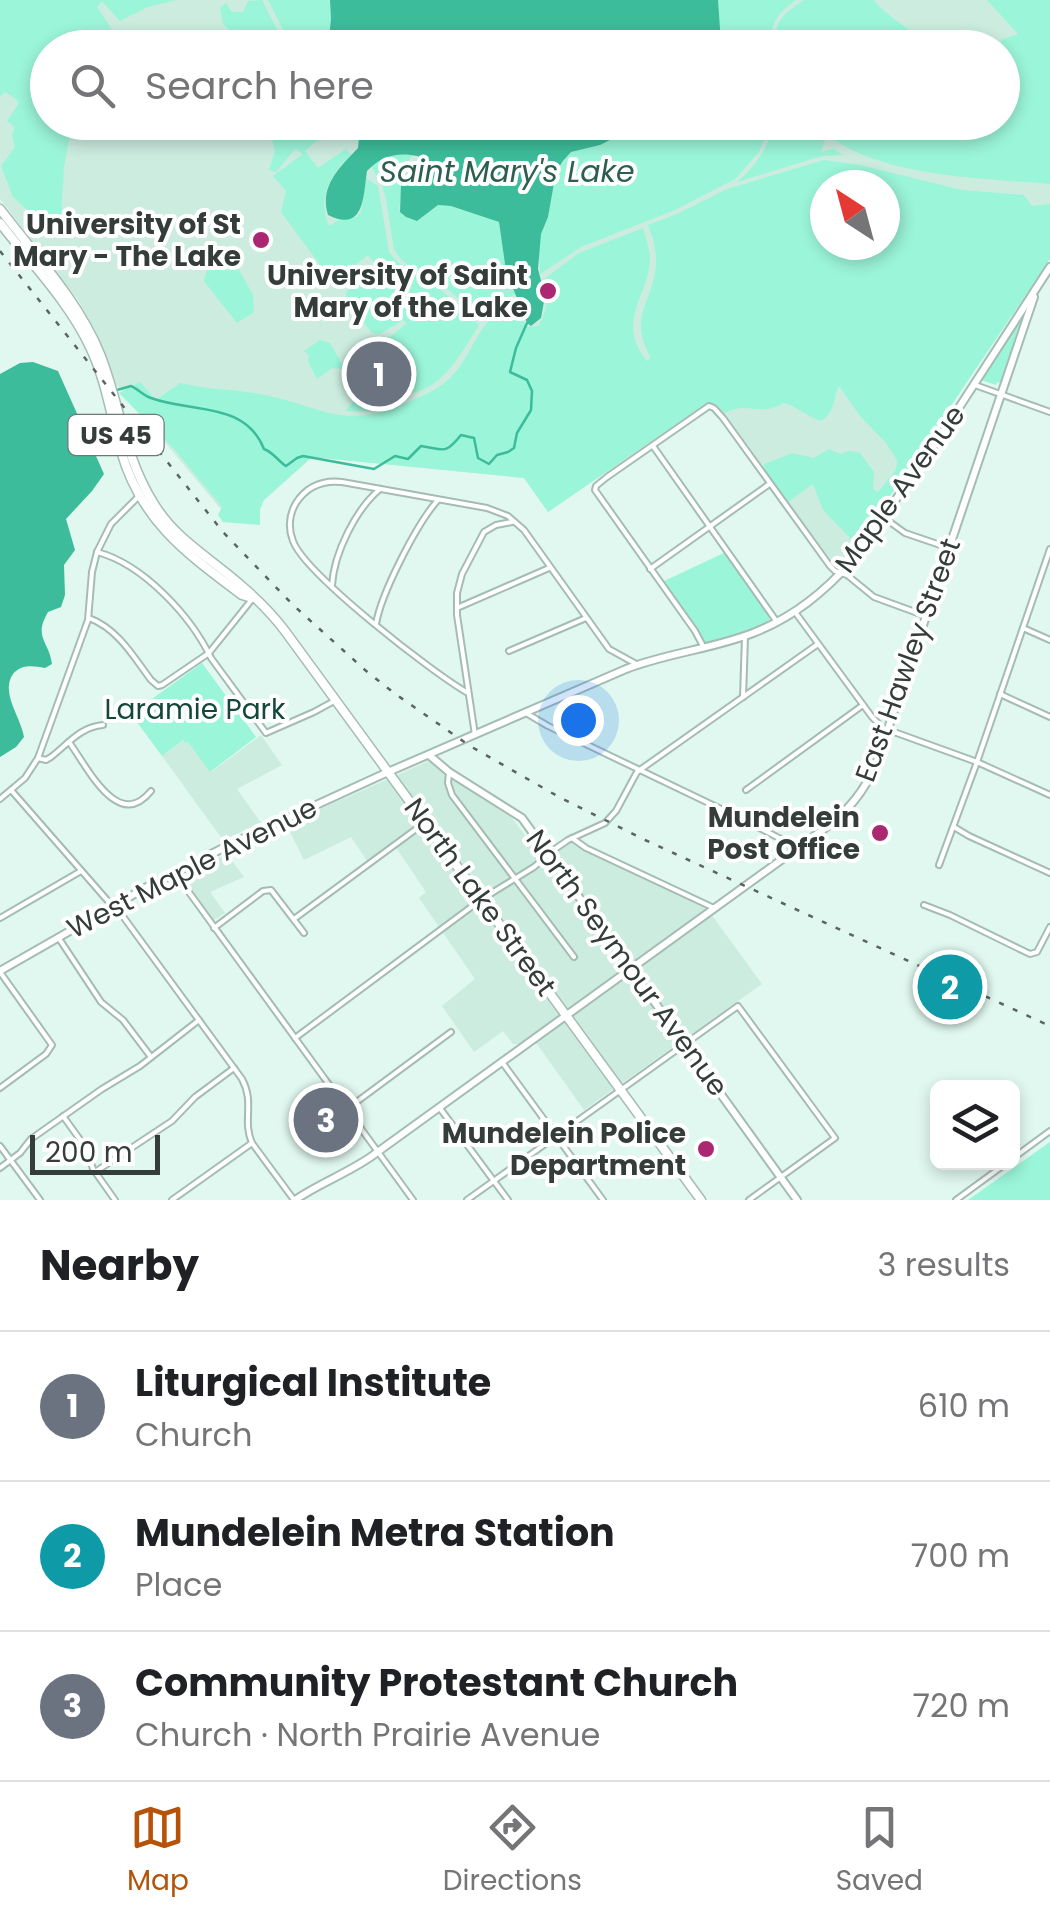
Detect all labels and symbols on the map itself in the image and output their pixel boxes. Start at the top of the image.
water label: Saint Mary's Lake [379,150,635,193]
north arrow [810,170,900,260]
place label: University of St Mary - The Lake [13,205,241,276]
marker: University of St Mary - The Lake [250,229,272,251]
place label: University of Saint Mary of the Lake [267,256,528,327]
marker: University of Saint Mary of the Lake [537,280,559,302]
pin: 1 [346,336,412,412]
street label: Maple Avenue [826,397,974,581]
road number: US 45 [68,415,164,455]
street label: East Hawley Street [846,533,970,787]
park label: Laramie Park [105,690,286,729]
your location [553,695,604,746]
street label: West Maple Avenue [60,788,324,948]
street label: North Lake Street [395,790,565,1004]
place label: Mundelein Post Office [707,798,860,869]
street label: North Seymour Avenue [517,822,737,1104]
marker: Mundelein Post Office [869,822,891,844]
pin: 2 [918,950,982,1024]
pin: 3 [294,1082,358,1158]
place label: Mundelein Police Department [442,1114,686,1185]
scale bar [30,1130,160,1174]
marker: Mundelein Police Department [695,1138,717,1160]

